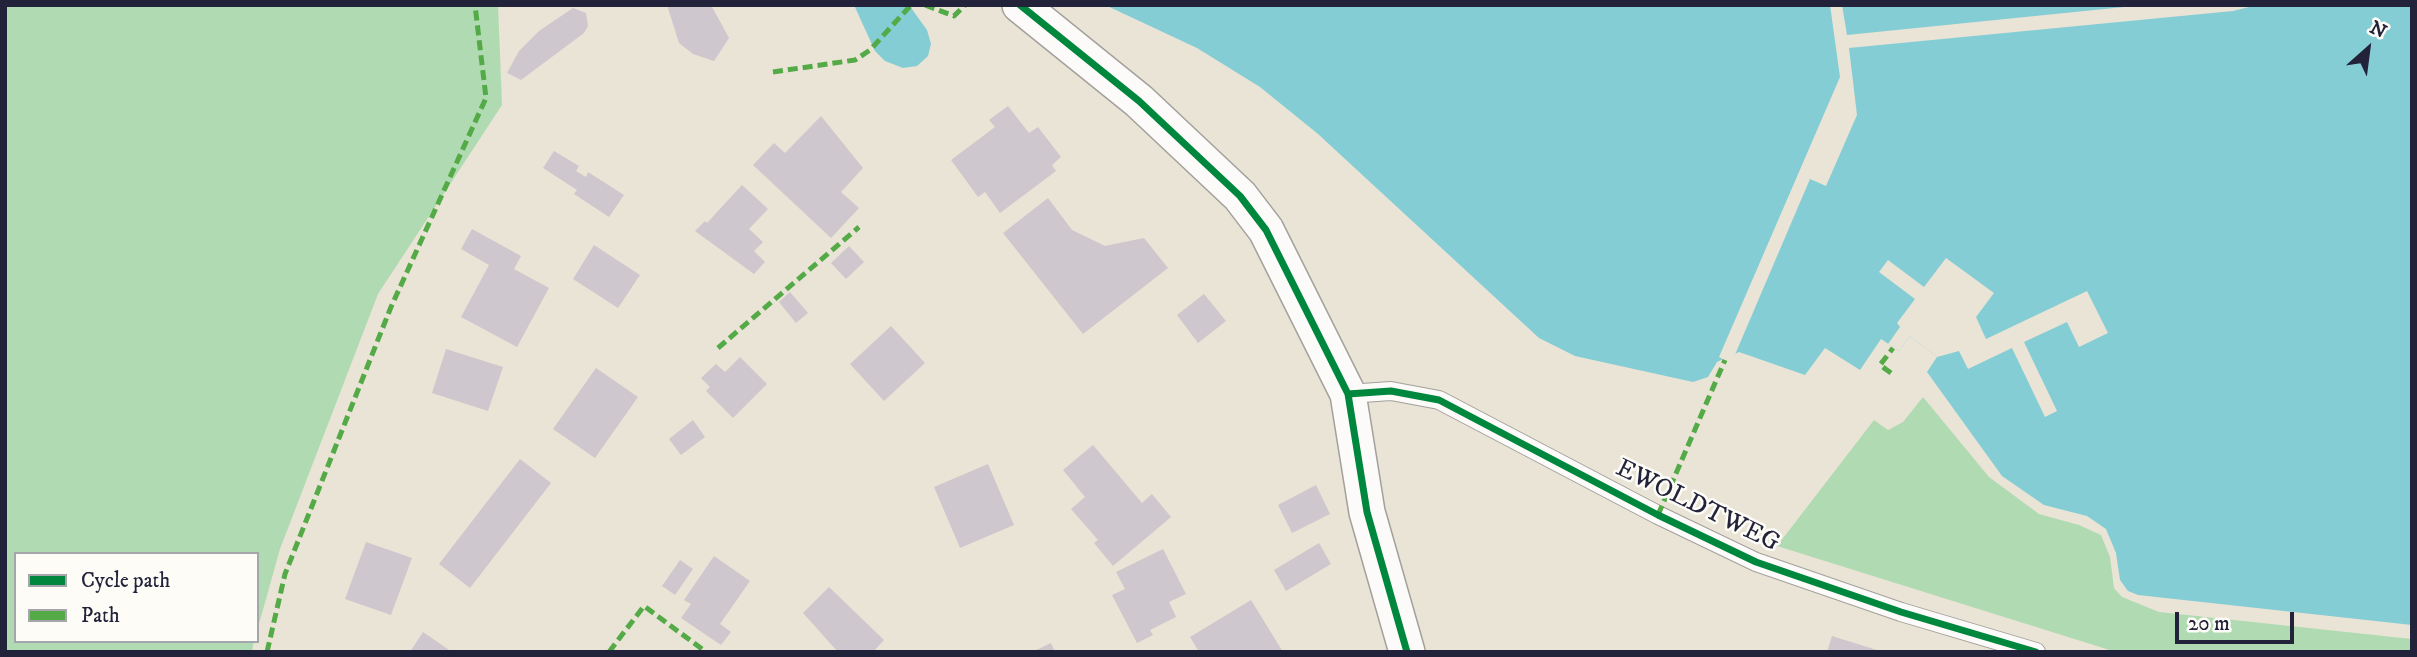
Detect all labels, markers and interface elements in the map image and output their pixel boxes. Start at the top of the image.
north arrow [2333,14,2403,84]
text: N [2366,16,2390,44]
street label: EWOLDTWEG [1610,454,1784,560]
legend [14,552,259,643]
text: Cycle path [81,568,170,594]
scale bar [2179,598,2298,642]
text: Path [81,603,120,629]
text: 20 m [2188,611,2230,637]

